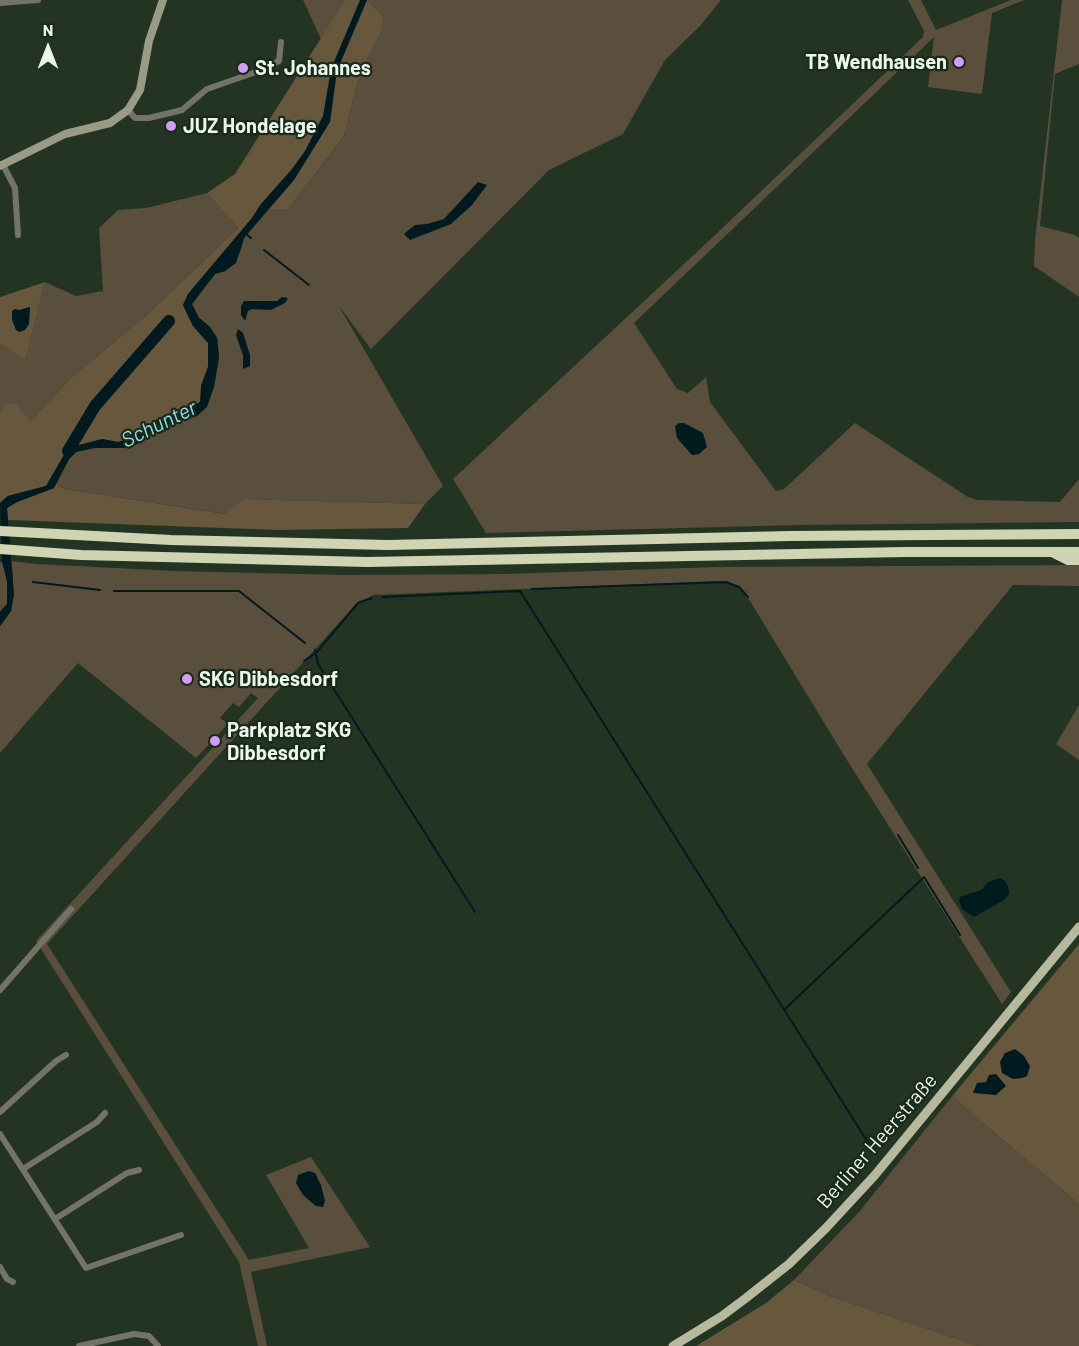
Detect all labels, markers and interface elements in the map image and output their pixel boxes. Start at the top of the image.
north arrow [18,18,78,78]
text: N [43,20,53,39]
place label: TB Wendhausen [805,50,947,74]
marker: TB Wendhausen [952,55,966,69]
place label: St. Johannes [255,56,371,80]
marker: St. Johannes [236,61,250,75]
place label: JUZ Hondelage [183,114,317,138]
marker: JUZ Hondelage [164,119,178,133]
water label: Schunter [117,395,201,453]
place label: SKG Dibbesdorf [199,667,338,691]
marker: SKG Dibbesdorf [180,672,194,686]
place label: Parkplatz SKG Dibbesdorf [227,718,351,765]
marker: Parkplatz SKG Dibbesdorf [208,734,222,748]
street label: Berliner Heerstraße [812,1069,942,1213]

